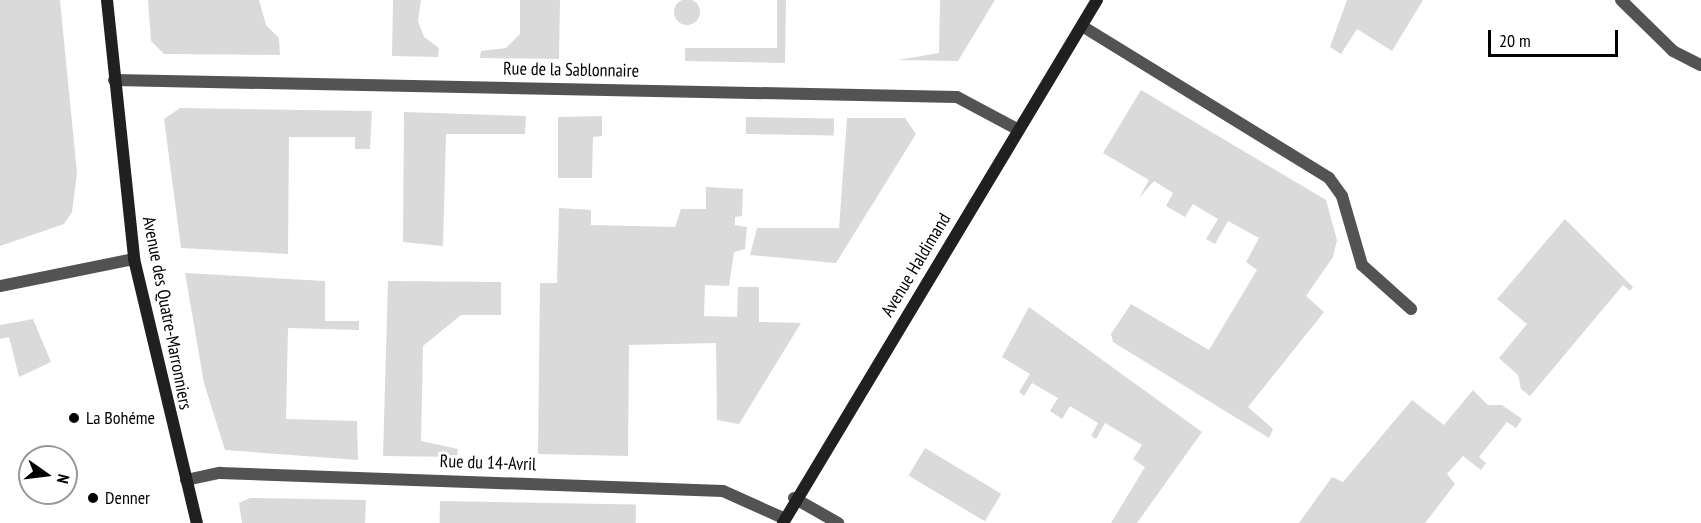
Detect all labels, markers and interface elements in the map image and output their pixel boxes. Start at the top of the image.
scale bar [1491,18,1622,56]
text: 20 m [1499,29,1531,52]
street label: Rue de la Sablonnaire [503,58,639,82]
street label: Avenue Haldimand [877,209,955,321]
street label: Avenue des Quatre-Marronniers [138,215,196,411]
place label: La Bohéme [86,407,155,429]
marker: La Bohéme [67,411,81,425]
north arrow [18,445,78,505]
street label: Rue du 14-Avril [439,451,537,475]
text: N [53,472,74,485]
place label: Denner [105,487,150,509]
marker: Denner [86,491,100,505]

